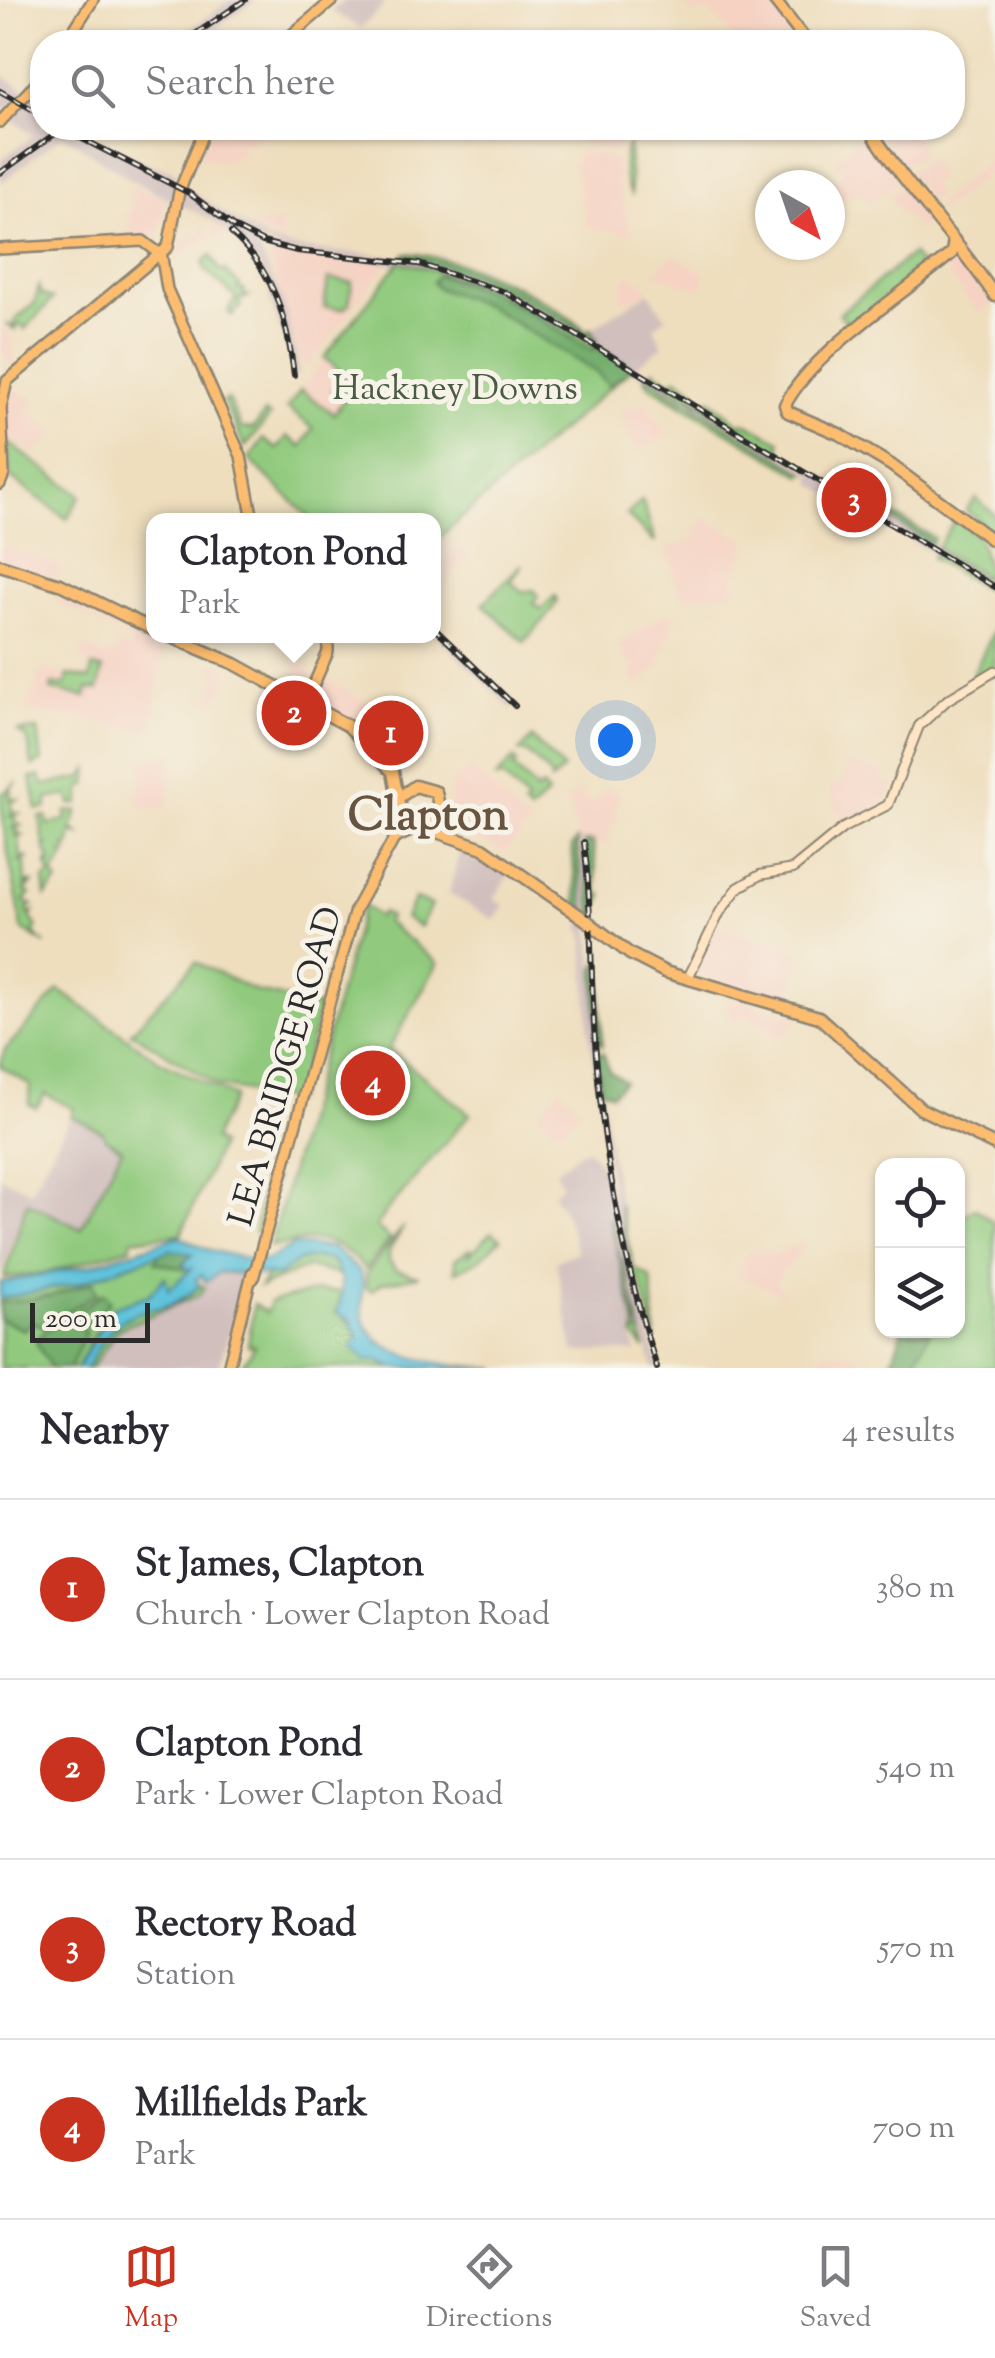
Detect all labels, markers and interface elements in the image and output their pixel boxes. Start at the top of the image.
search box [30,30,965,140]
icon: search [65,58,120,113]
text: Search here [145,58,336,112]
north arrow [755,170,845,260]
park label: Hackney Downs [332,365,578,416]
pin: 3 [822,462,886,538]
popup [146,513,441,643]
text: Clapton Pond [180,528,407,582]
text: Park [180,582,241,628]
pin: 2 [262,676,326,750]
pin: 1 [358,696,424,770]
your location [590,715,641,766]
district label: Clapton [348,786,509,851]
street label: LEA BRIDGE ROAD [217,901,357,1233]
pin: 4 [340,1046,406,1120]
map controls [875,1158,965,1338]
button: locate [875,1158,965,1248]
button: layers [875,1248,965,1338]
scale bar [30,1298,150,1342]
text: 200 m [45,1300,117,1340]
text: Nearby [40,1403,169,1463]
text: 4 results [842,1410,955,1456]
text: St James, Clapton [135,1539,424,1593]
text: 1 [67,1566,78,1612]
text: 380 m [876,1566,955,1612]
text: Church · Lower Clapton Road [135,1593,550,1639]
text: Clapton Pond [135,1719,363,1773]
text: 2 [65,1746,80,1792]
text: 540 m [878,1746,955,1792]
text: Park · Lower Clapton Road [135,1773,503,1819]
text: Rectory Road [135,1899,356,1953]
text: 3 [66,1926,79,1972]
text: 570 m [878,1926,955,1972]
text: Station [135,1953,236,1999]
text: Millfields Park [135,2079,367,2133]
text: 4 [64,2106,81,2152]
text: 700 m [872,2106,955,2152]
text: Park [135,2133,196,2179]
tab: Map [124,2239,179,2339]
tab: Directions [426,2239,552,2339]
tab: Saved [799,2239,871,2339]

